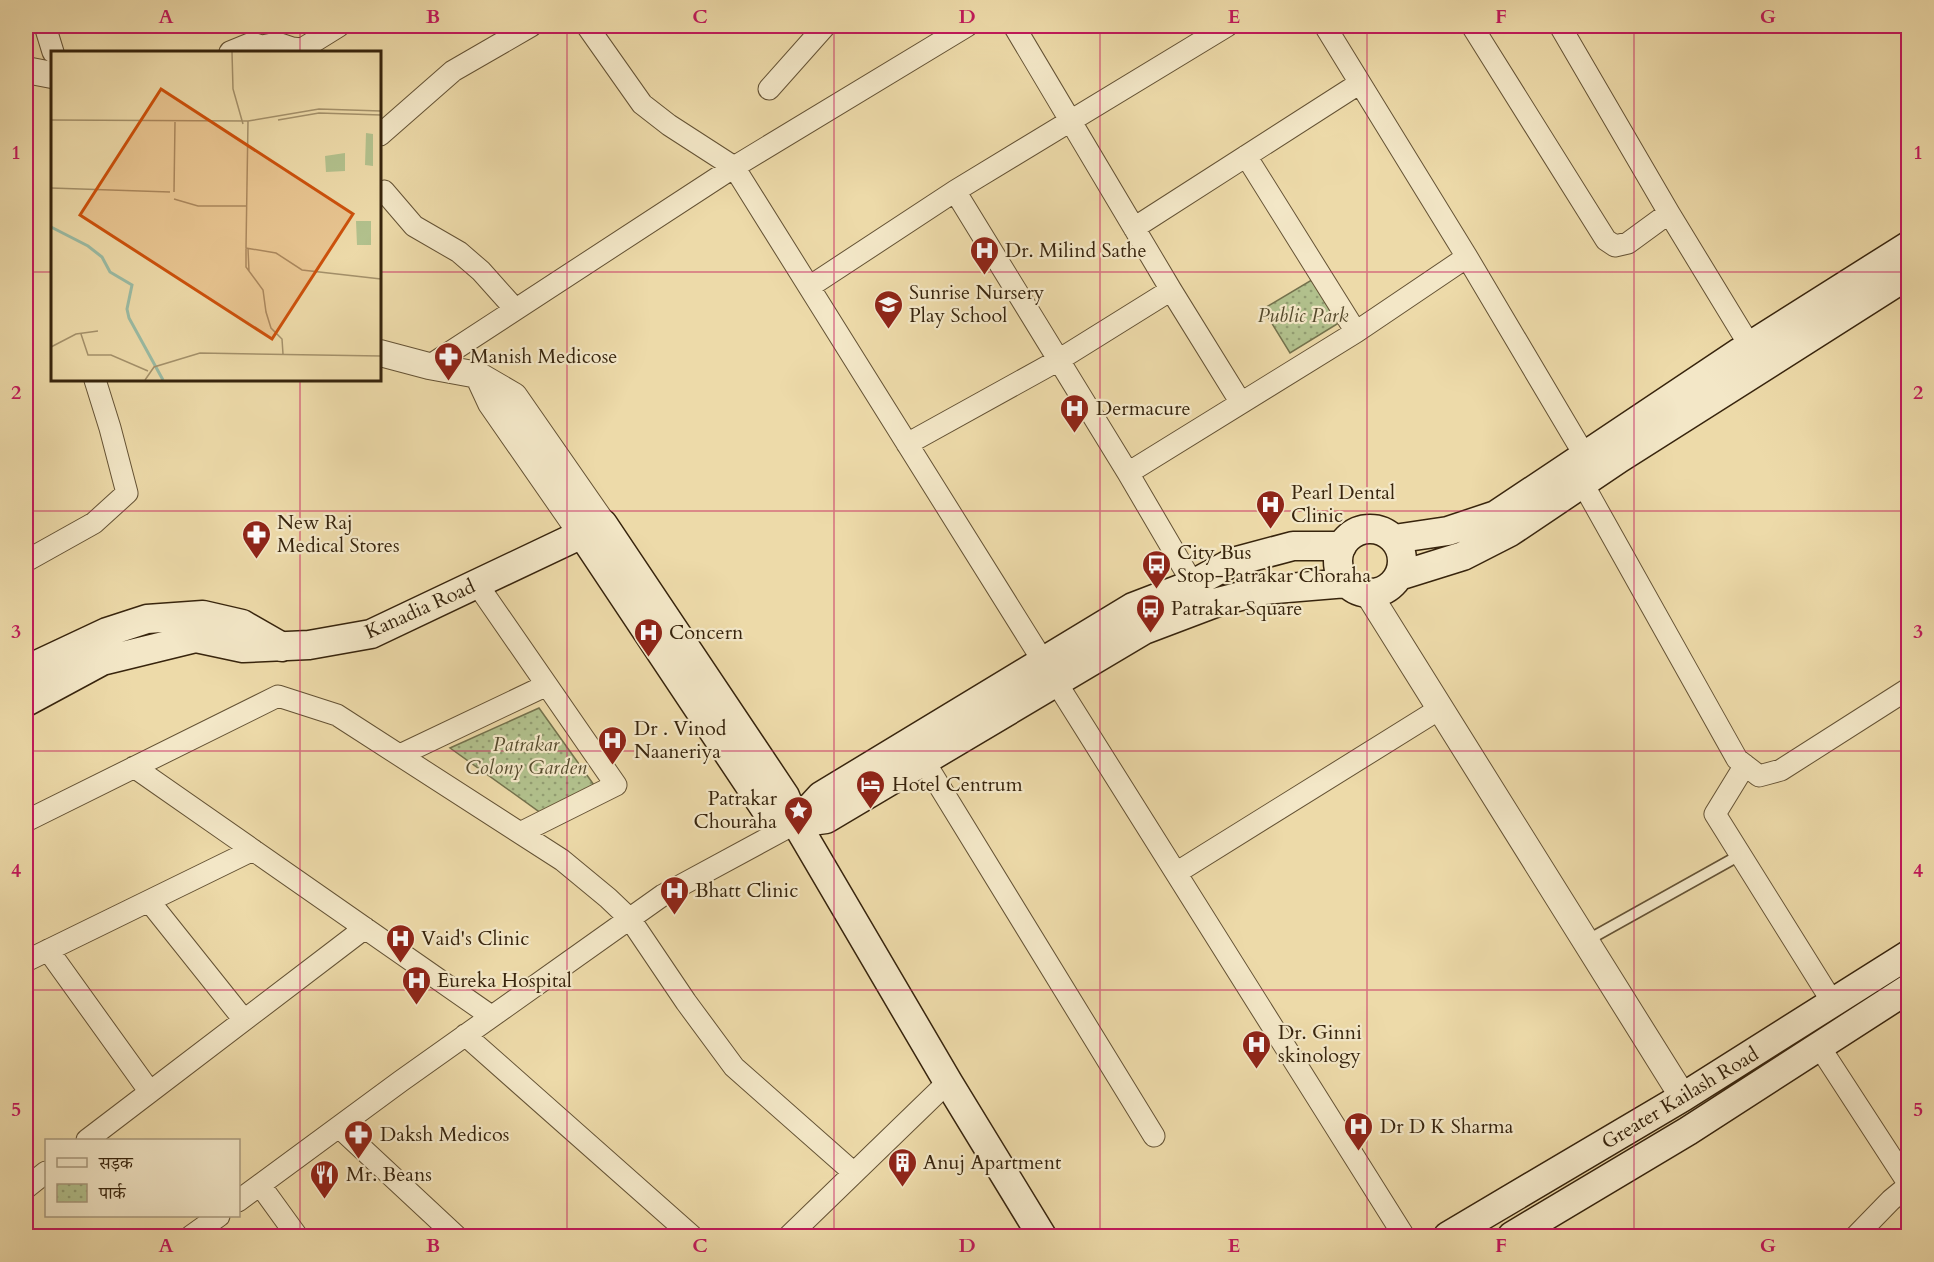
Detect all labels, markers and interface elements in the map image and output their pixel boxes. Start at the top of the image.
text: A [158,3,174,30]
text: B [426,3,440,30]
text: C [692,3,708,30]
text: D [958,3,976,30]
text: E [1228,3,1240,30]
text: F [1495,3,1507,30]
text: G [1760,3,1776,30]
inset map [51,51,381,381]
text: 1 [11,139,21,166]
text: 1 [1913,139,1923,166]
hospital icon: Dr. Milind Sathe [968,234,1000,276]
place label: Dr. Milind Sathe [1005,237,1147,264]
place label: Sunrise Nursery Play School [909,279,1045,329]
school or university icon: Sunrise Nursery Play School [872,288,904,330]
park label: Public Park [1257,302,1349,329]
pharmacy icon: Manish Medicose [433,340,465,382]
place label: Manish Medicose [470,343,617,370]
text: 2 [11,379,21,406]
text: 2 [1913,379,1923,406]
hospital icon: Dermacure [1059,392,1091,434]
place label: Dermacure [1096,395,1191,422]
place label: Pearl Dental Clinic [1291,479,1395,529]
hospital icon: Pearl Dental Clinic [1254,488,1286,530]
place label: New Raj Medical Stores [277,509,400,559]
pharmacy icon: New Raj Medical Stores [240,518,272,560]
place label: City Bus Stop-Patrakar Choraha [1177,539,1371,589]
bus stop icon: City Bus Stop-Patrakar Choraha [1140,548,1172,590]
street label: Kanadia Road [361,573,480,645]
bus stop icon: Patrakar Square [1134,592,1166,634]
place label: Patrakar Square [1171,595,1302,622]
hospital icon: Concern [632,616,664,658]
text: 3 [11,618,21,645]
text: 3 [1913,618,1923,645]
place label: Concern [669,619,744,646]
place label: Dr . Vinod Naaneriya [634,715,727,765]
hospital icon: Dr . Vinod Naaneriya [597,724,629,766]
park label: Patrakar Colony Garden [465,731,587,781]
hotel icon: Hotel Centrum [855,768,887,810]
place label: Hotel Centrum [892,771,1023,798]
place label: Patrakar Chouraha [693,785,778,835]
place icon: Patrakar Chouraha [782,794,814,836]
text: 4 [11,857,21,884]
text: 4 [1913,857,1923,884]
hospital icon: Bhatt Clinic [658,874,690,916]
place label: Bhatt Clinic [695,877,798,904]
hospital icon: Vaid's Clinic [384,922,416,964]
place label: Vaid's Clinic [421,925,529,952]
hospital icon: Eureka Hospital [400,964,432,1006]
place label: Eureka Hospital [437,967,572,994]
place label: Dr. Ginni skinology [1278,1019,1362,1069]
hospital icon: Dr. Ginni skinology [1241,1028,1273,1070]
street label: Greater Kailash Road [1596,1040,1764,1156]
text: 5 [11,1096,21,1123]
text: 5 [1913,1096,1923,1123]
hospital icon: Dr D K Sharma [1343,1110,1375,1152]
place label: Dr D K Sharma [1380,1113,1514,1140]
pharmacy icon: Daksh Medicos [343,1118,375,1160]
place label: Daksh Medicos [380,1121,509,1148]
legend [45,1139,240,1217]
building icon: Anuj Apartment [886,1146,918,1188]
place label: Anuj Apartment [923,1149,1062,1176]
text: सड़क [98,1151,134,1176]
restaurant icon: Mr. Beans [309,1158,341,1200]
place label: Mr. Beans [346,1161,432,1188]
text: पार्क [98,1181,127,1206]
text: A [158,1232,174,1259]
text: B [426,1232,440,1259]
text: C [692,1232,708,1259]
text: D [958,1232,976,1259]
text: E [1228,1232,1240,1259]
text: F [1495,1232,1507,1259]
text: G [1760,1232,1776,1259]

